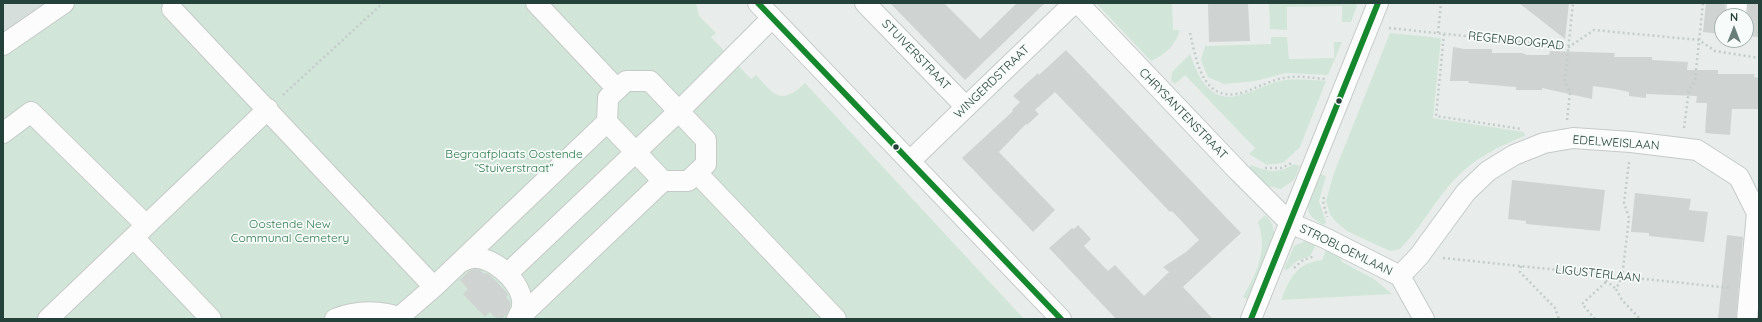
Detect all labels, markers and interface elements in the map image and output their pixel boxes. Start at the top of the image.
north arrow [1714,8,1754,48]
text: N [1730,10,1738,24]
street label: STUIVERSTRAAT [879,17,953,93]
street label: REGENBOOGPAD [1467,29,1565,53]
street label: WINGERDSTRAAT [951,42,1033,122]
street label: CHRYSANTENSTRAAT [1136,66,1230,162]
unlabelled marker [1334,96,1344,106]
street label: EDELWEISLAAN [1572,133,1660,153]
unlabelled marker [891,142,901,152]
park label: Begraafplaats Oostende “Stuiverstraat” [445,147,583,175]
park label: Oostende New Communal Cemetery [231,217,349,245]
street label: STROBLOEMLAAN [1297,221,1395,279]
street label: LIGUSTERLAAN [1555,262,1641,286]

